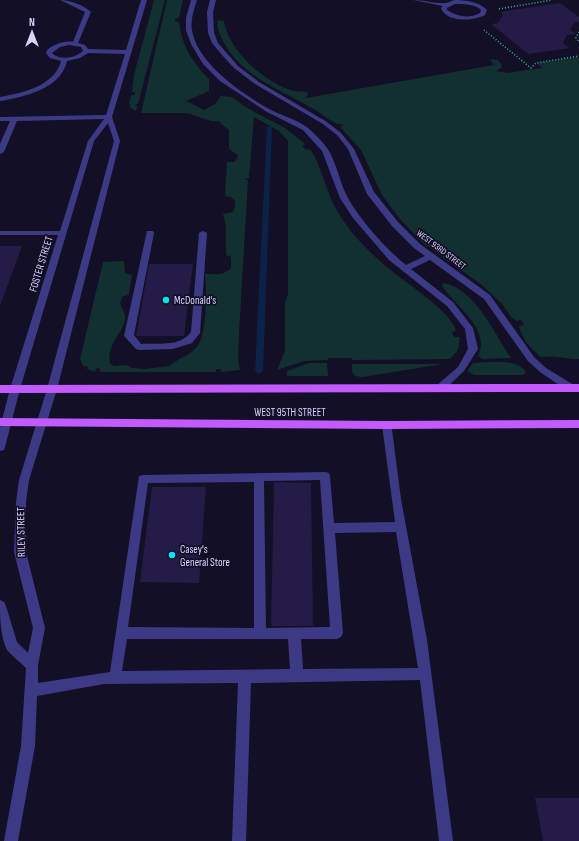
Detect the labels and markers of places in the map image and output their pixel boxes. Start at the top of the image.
place label: McDonald's [174,294,216,307]
marker: McDonald's [161,295,171,305]
place label: Casey's General Store [180,543,230,569]
marker: Casey's General Store [167,550,177,560]

